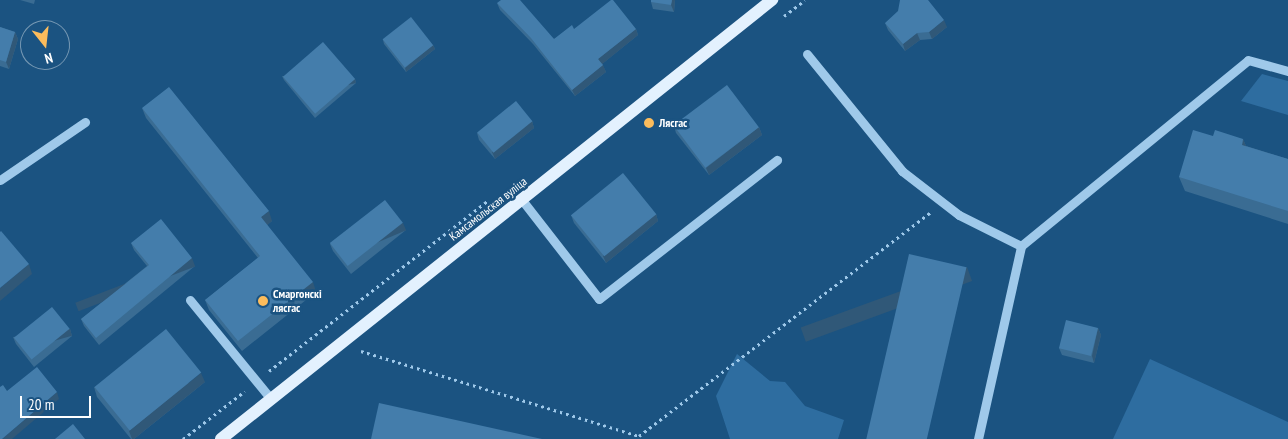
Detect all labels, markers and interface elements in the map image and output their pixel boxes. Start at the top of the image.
north arrow [20,20,70,70]
text: N [43,49,55,68]
place label: Лясгас [659,116,687,130]
marker: Лясгас [643,117,655,129]
street label: Камсамольская вуліца [446,174,530,244]
place label: Смаргонскі лясгас [273,287,322,315]
marker: Смаргонскі лясгас [257,295,269,307]
scale bar [22,386,94,418]
text: 20 m [28,395,54,414]

